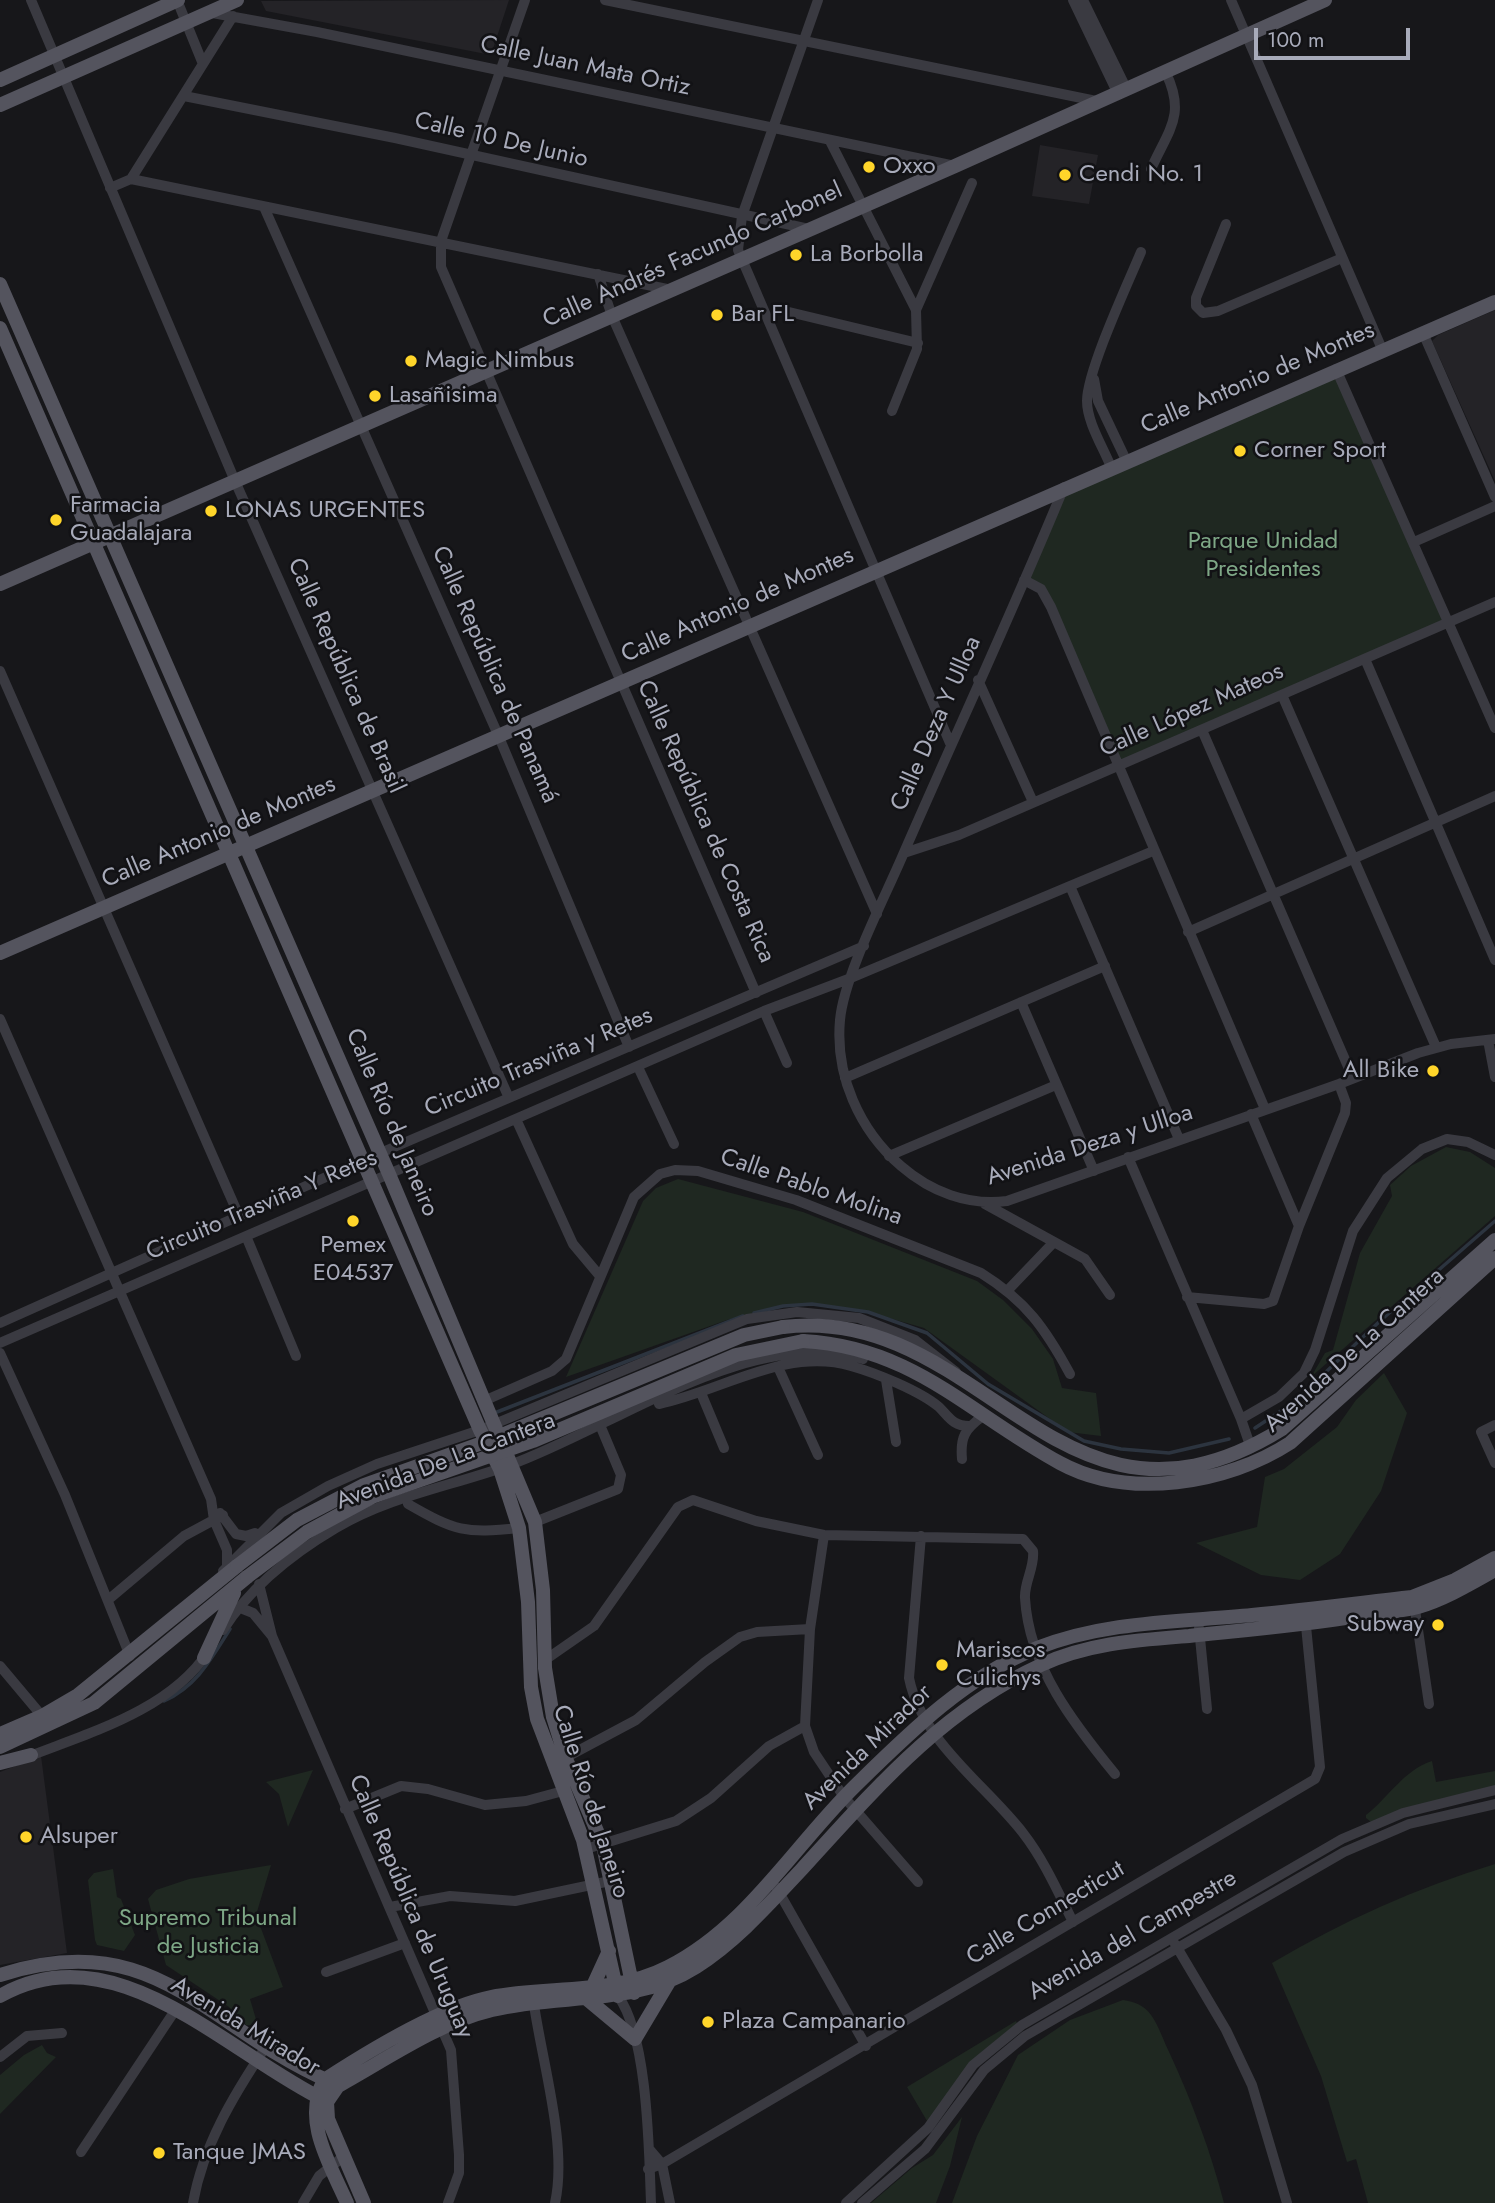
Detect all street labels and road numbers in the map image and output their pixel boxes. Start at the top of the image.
street label: Calle Juan Mata Ortiz [477,31,693,103]
street label: Calle 10 De Junio [411,107,591,175]
street label: Calle Andrés Facundo Carbonel [539,177,847,335]
street label: Calle Antonio de Montes [1137,317,1379,441]
street label: Calle República de Panamá [424,542,564,808]
street label: Calle Antonio de Montes [617,542,859,670]
street label: Calle República de Brasil [280,554,410,798]
street label: Calle Deza Y Ulloa [886,632,988,816]
street label: Calle López Mateos [1096,658,1288,764]
street label: Calle República de Costa Rica [630,676,780,968]
street label: Calle Antonio de Montes [98,771,340,895]
street label: Circuito Trasviña y Retes [421,1002,657,1124]
street label: Calle Río de Janeiro [338,1025,444,1221]
street label: Avenida Deza y Ulloa [983,1099,1197,1193]
street label: Calle Pablo Molina [716,1143,906,1233]
street label: Circuito Trasviña Y Retes [142,1144,382,1268]
street label: Avenida De La Cantera [1259,1263,1451,1439]
street label: Avenida De La Cantera [332,1407,560,1517]
street label: Avenida Mirador [797,1679,939,1817]
street label: Calle Río de Janeiro [545,1702,635,1902]
street label: Calle República de Uruguay [341,1771,479,2043]
street label: Calle Connecticut [962,1856,1130,1972]
street label: Avenida del Campestre [1024,1865,1242,2007]
street label: Avenida Mirador [165,1971,325,2083]

